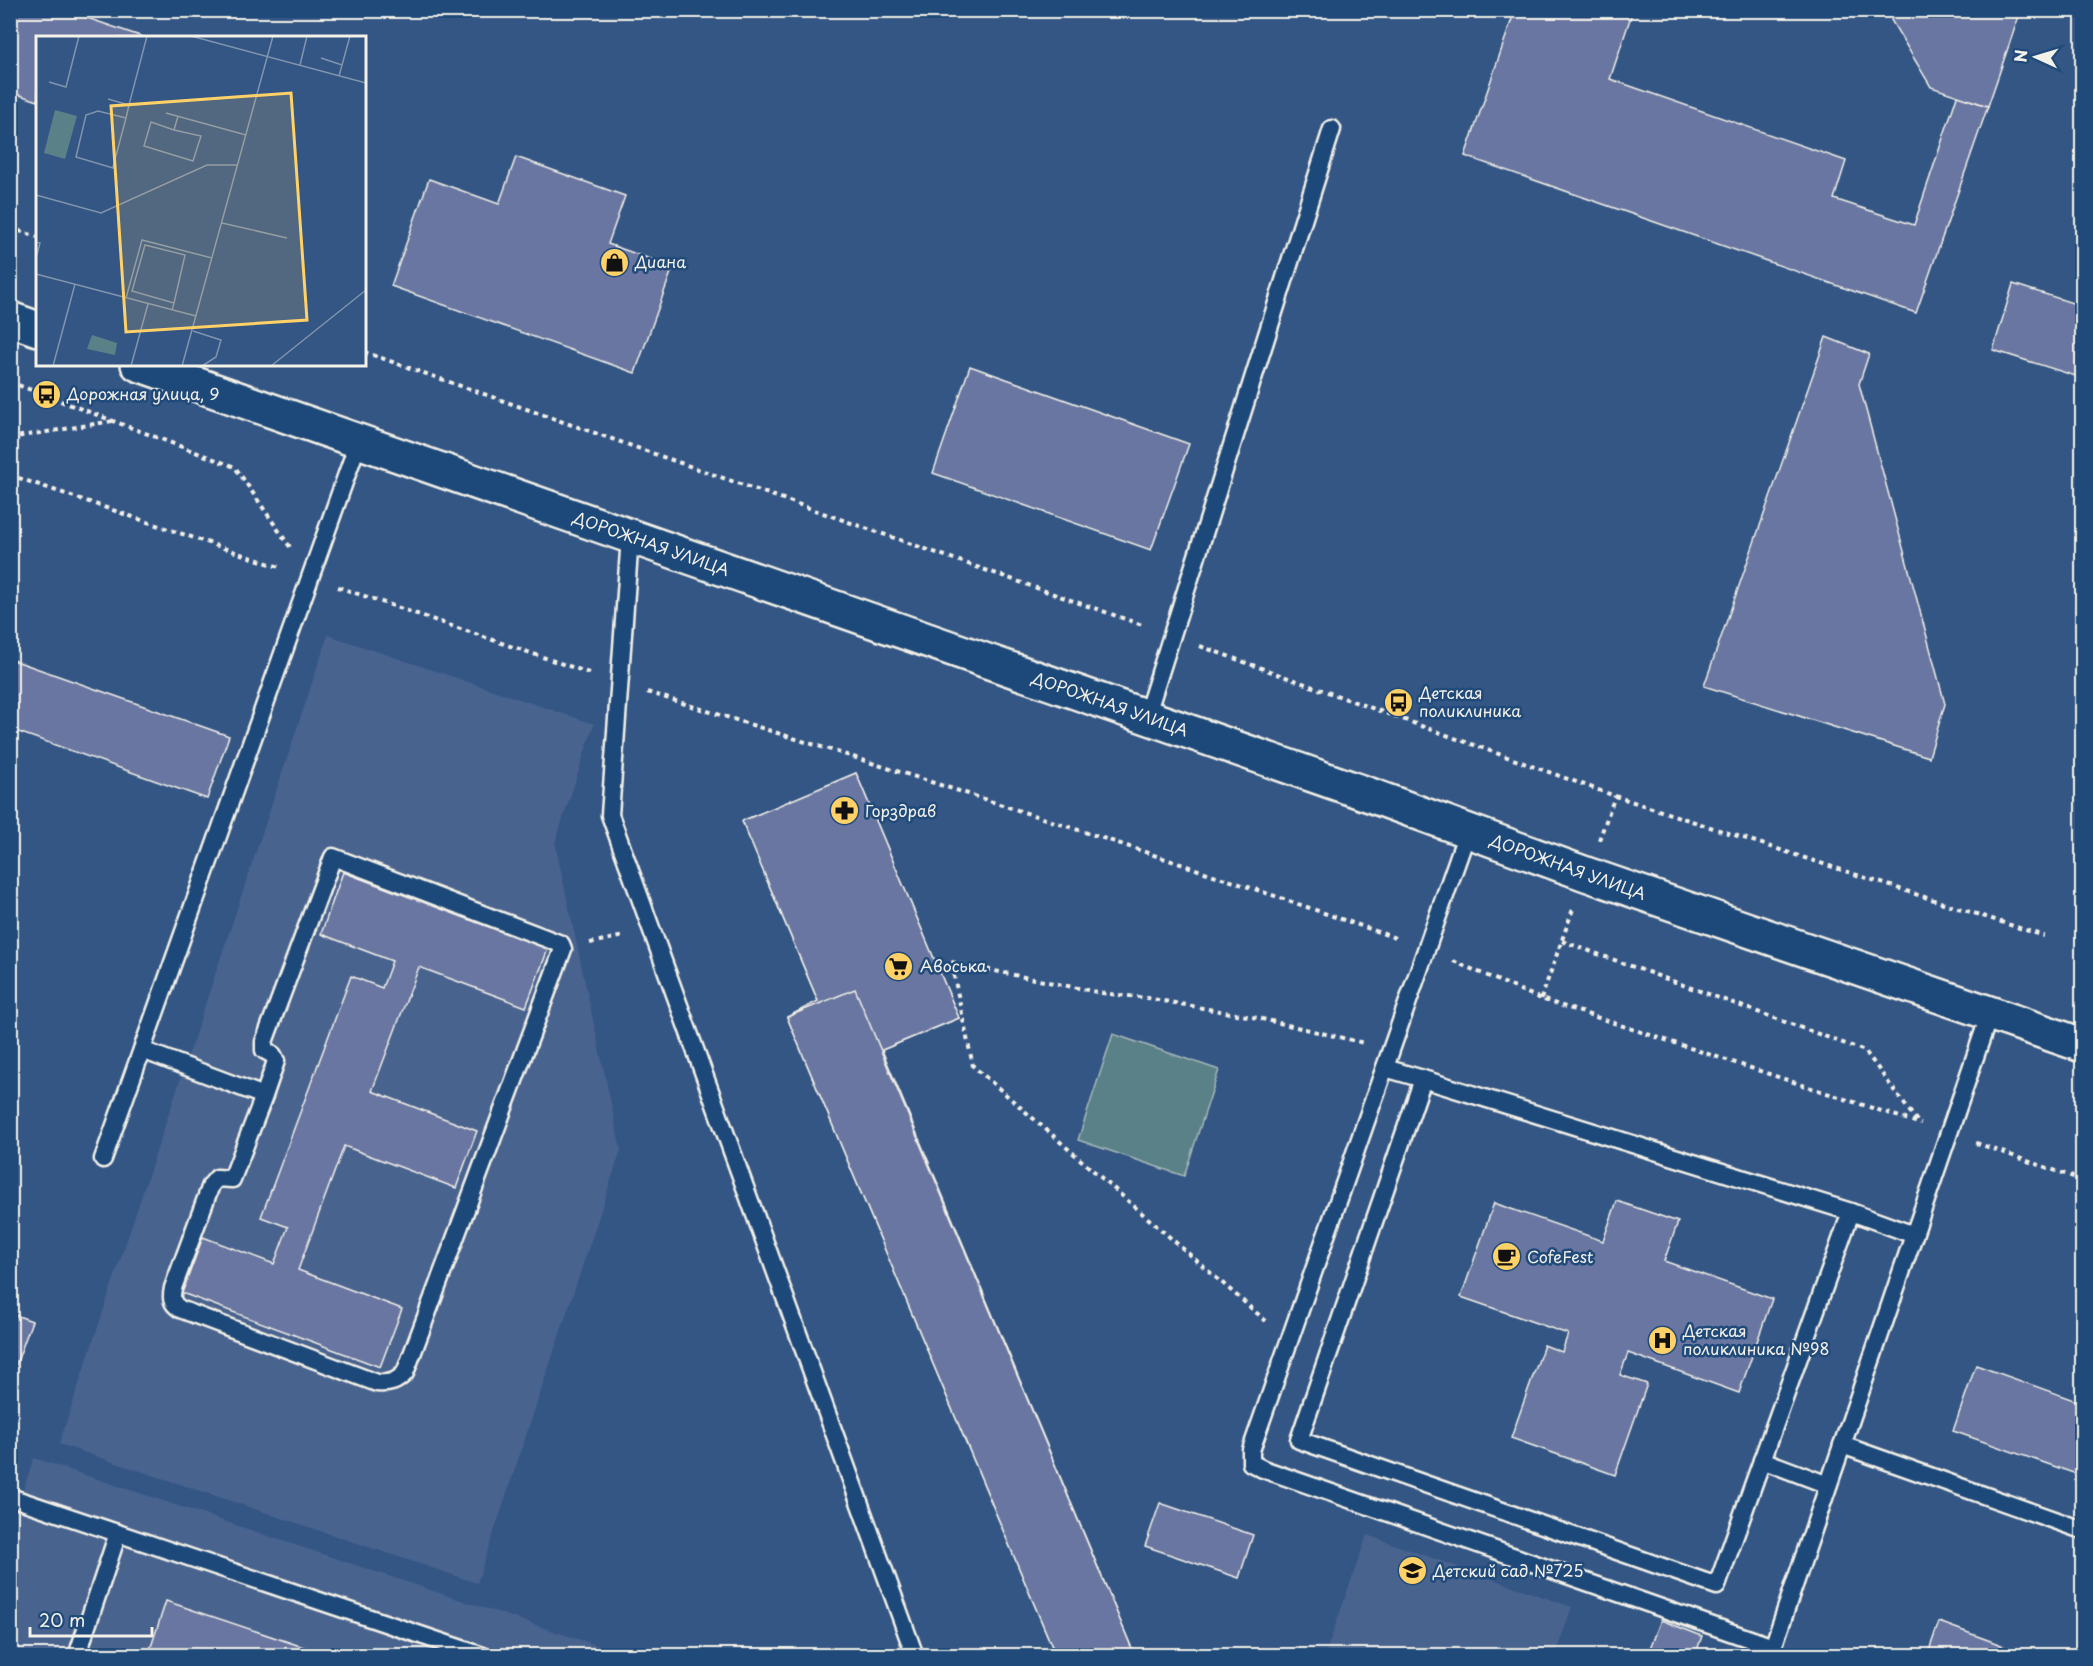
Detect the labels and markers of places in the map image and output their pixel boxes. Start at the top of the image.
shop icon: Диана [598,246,630,278]
place label: Диана [634,249,686,273]
bus stop icon: Дорожная улица, 9 [30,378,62,410]
place label: Дорожная улица, 9 [66,381,220,405]
place label: Детская поликлиника [1418,680,1521,722]
bus stop icon: Детская поликлиника [1382,686,1414,718]
pharmacy icon: Горздрав [828,795,860,827]
place label: Горздрав [865,798,936,822]
supermarket icon: Авоська [883,950,915,982]
place label: Авоська [920,953,987,977]
cafe icon: CofeFest [1490,1241,1522,1273]
place label: CofeFest [1527,1244,1593,1268]
place label: Детская поликлиника №98 [1682,1318,1829,1360]
hospital icon: Детская поликлиника №98 [1646,1324,1678,1356]
school or university icon: Детский сад №725 [1396,1555,1428,1587]
place label: Детский сад №725 [1432,1558,1583,1582]

